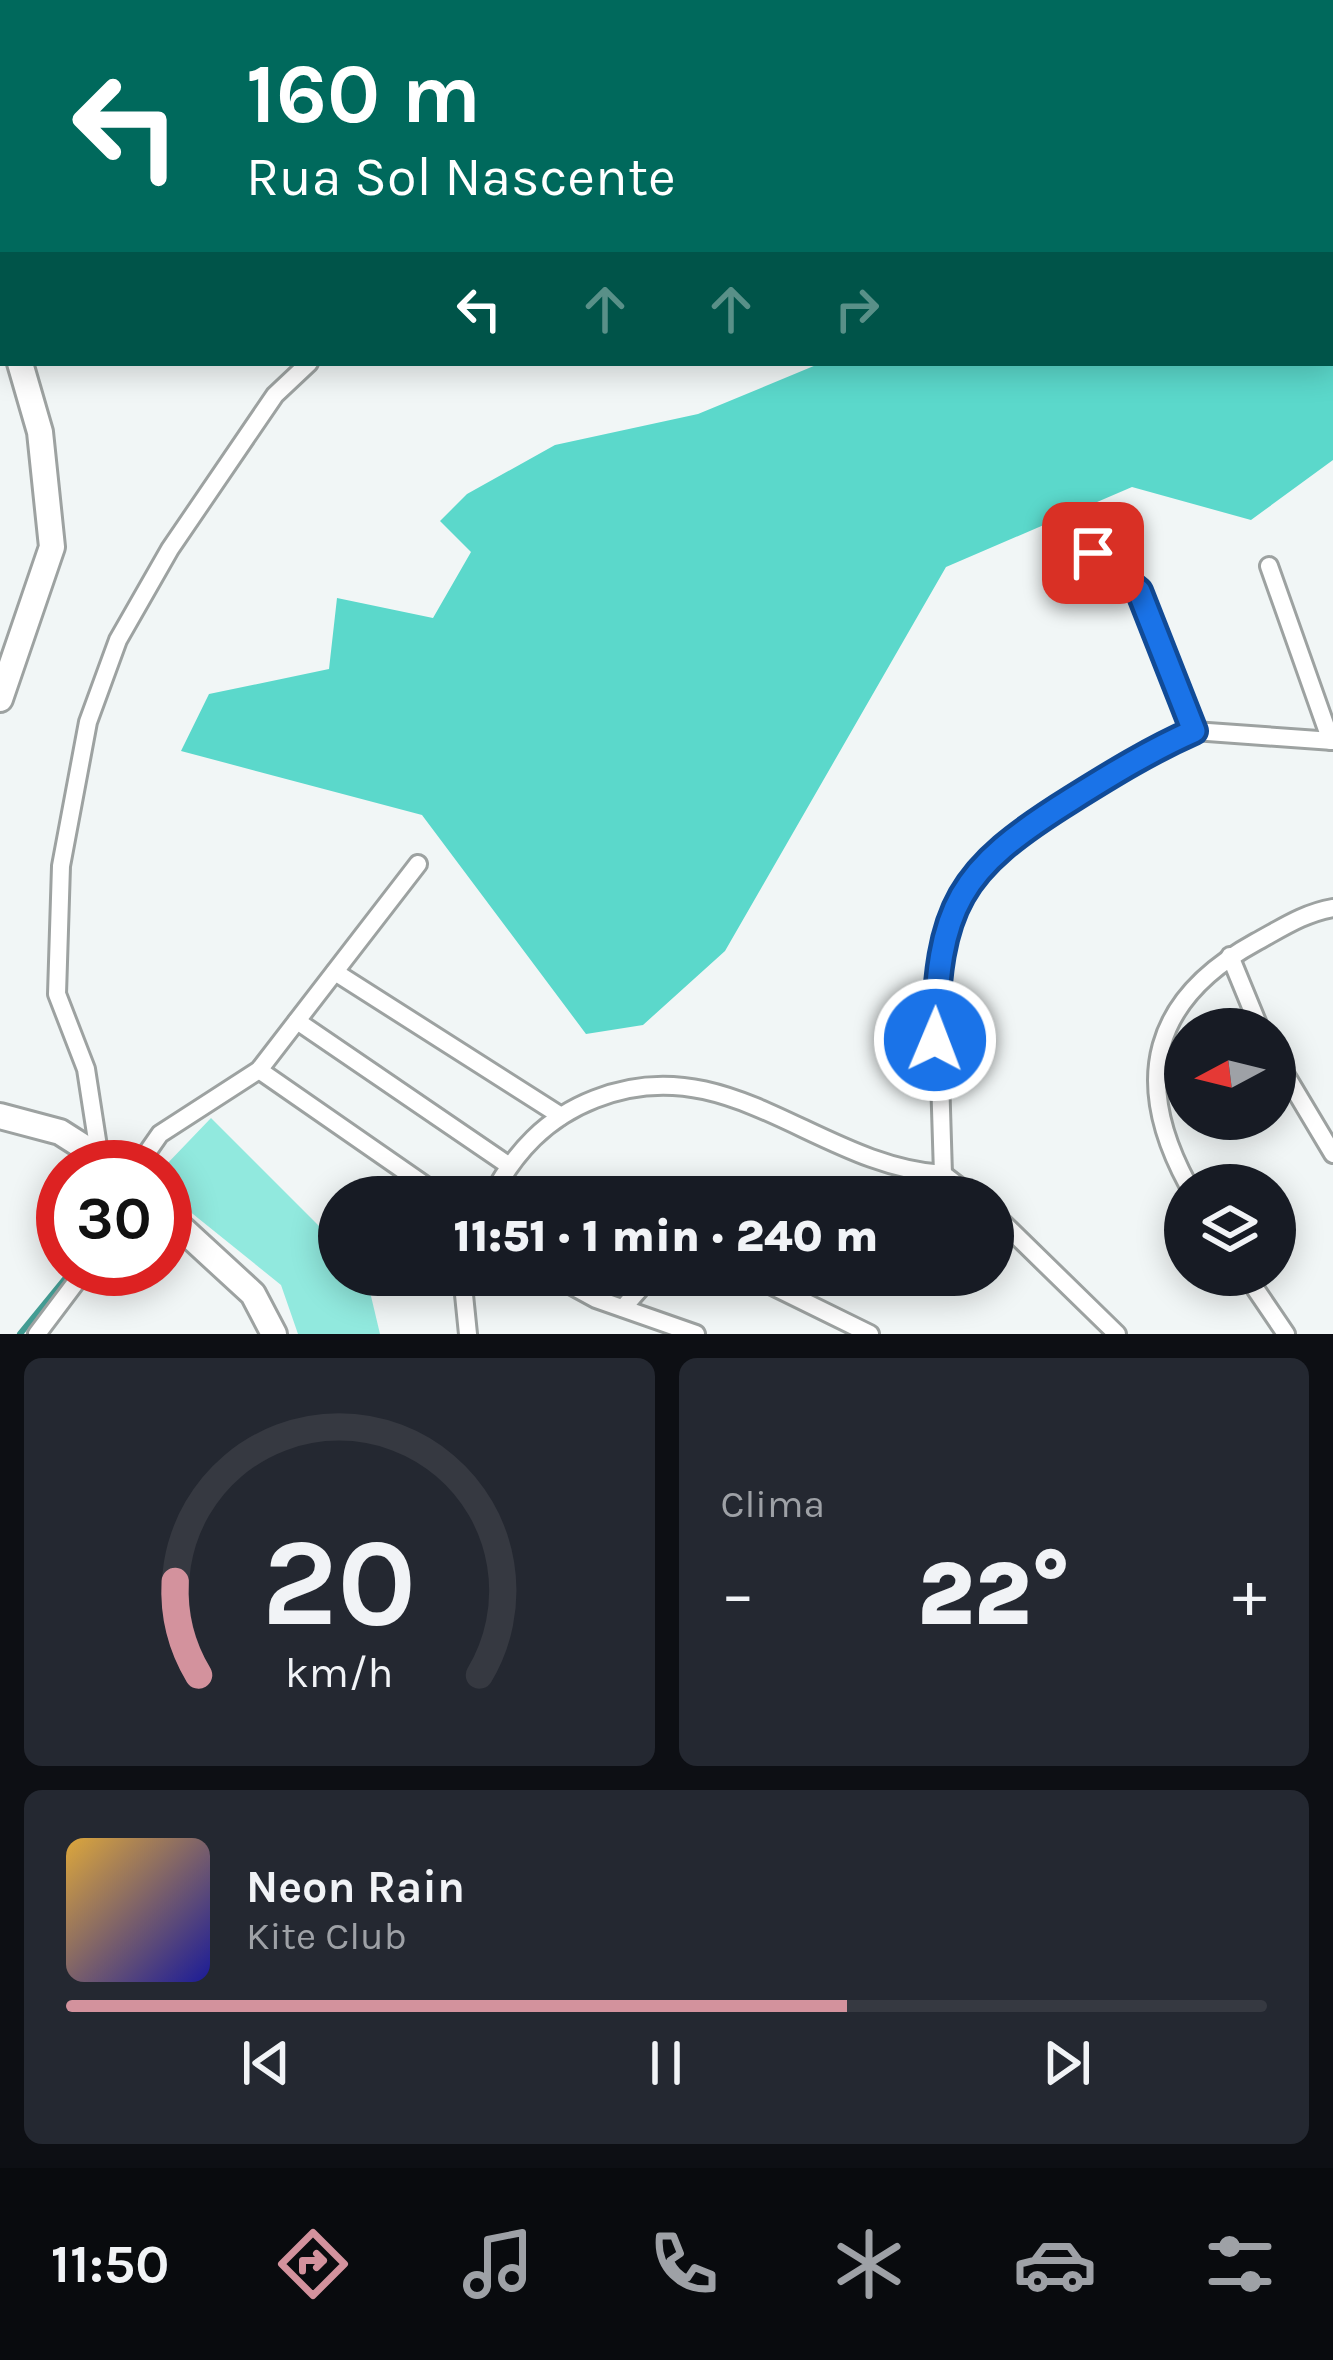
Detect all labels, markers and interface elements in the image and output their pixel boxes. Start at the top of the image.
text: 160 m [246,45,481,143]
icon: left [48,48,204,204]
text: Rua Sol Nascente [246,145,676,209]
icon: left [446,276,512,342]
icon: ahead [572,276,638,342]
icon: ahead [698,276,764,342]
icon: right [824,276,890,342]
pin [1042,502,1144,604]
icon: arrive [1060,520,1126,586]
position arrow [872,977,998,1103]
north arrow [1164,1008,1296,1140]
map controls [1164,1008,1296,1296]
speed limit sign: 30 [36,1140,192,1296]
button: layers [1164,1164,1296,1296]
text: 11:51 · 1 min · 240 m [454,1210,878,1262]
text: Clima [721,1481,825,1527]
text: 20 [262,1510,416,1655]
text: 22° [917,1541,1070,1647]
text: − [721,1555,755,1633]
text: + [1232,1555,1267,1633]
text: km/h [285,1648,394,1698]
text: Neon Rain [246,1861,465,1913]
text: Kite Club [246,1913,407,1959]
icon: previous [233,2030,299,2096]
icon: pause [633,2030,699,2096]
icon: next [1034,2030,1100,2096]
icon: directions [271,2222,355,2306]
icon: music [456,2222,540,2306]
icon: phone [642,2222,726,2306]
icon: climate [827,2222,911,2306]
icon: car [1013,2222,1097,2306]
icon: filters [1198,2222,1282,2306]
text: 11:50 [51,2232,169,2296]

